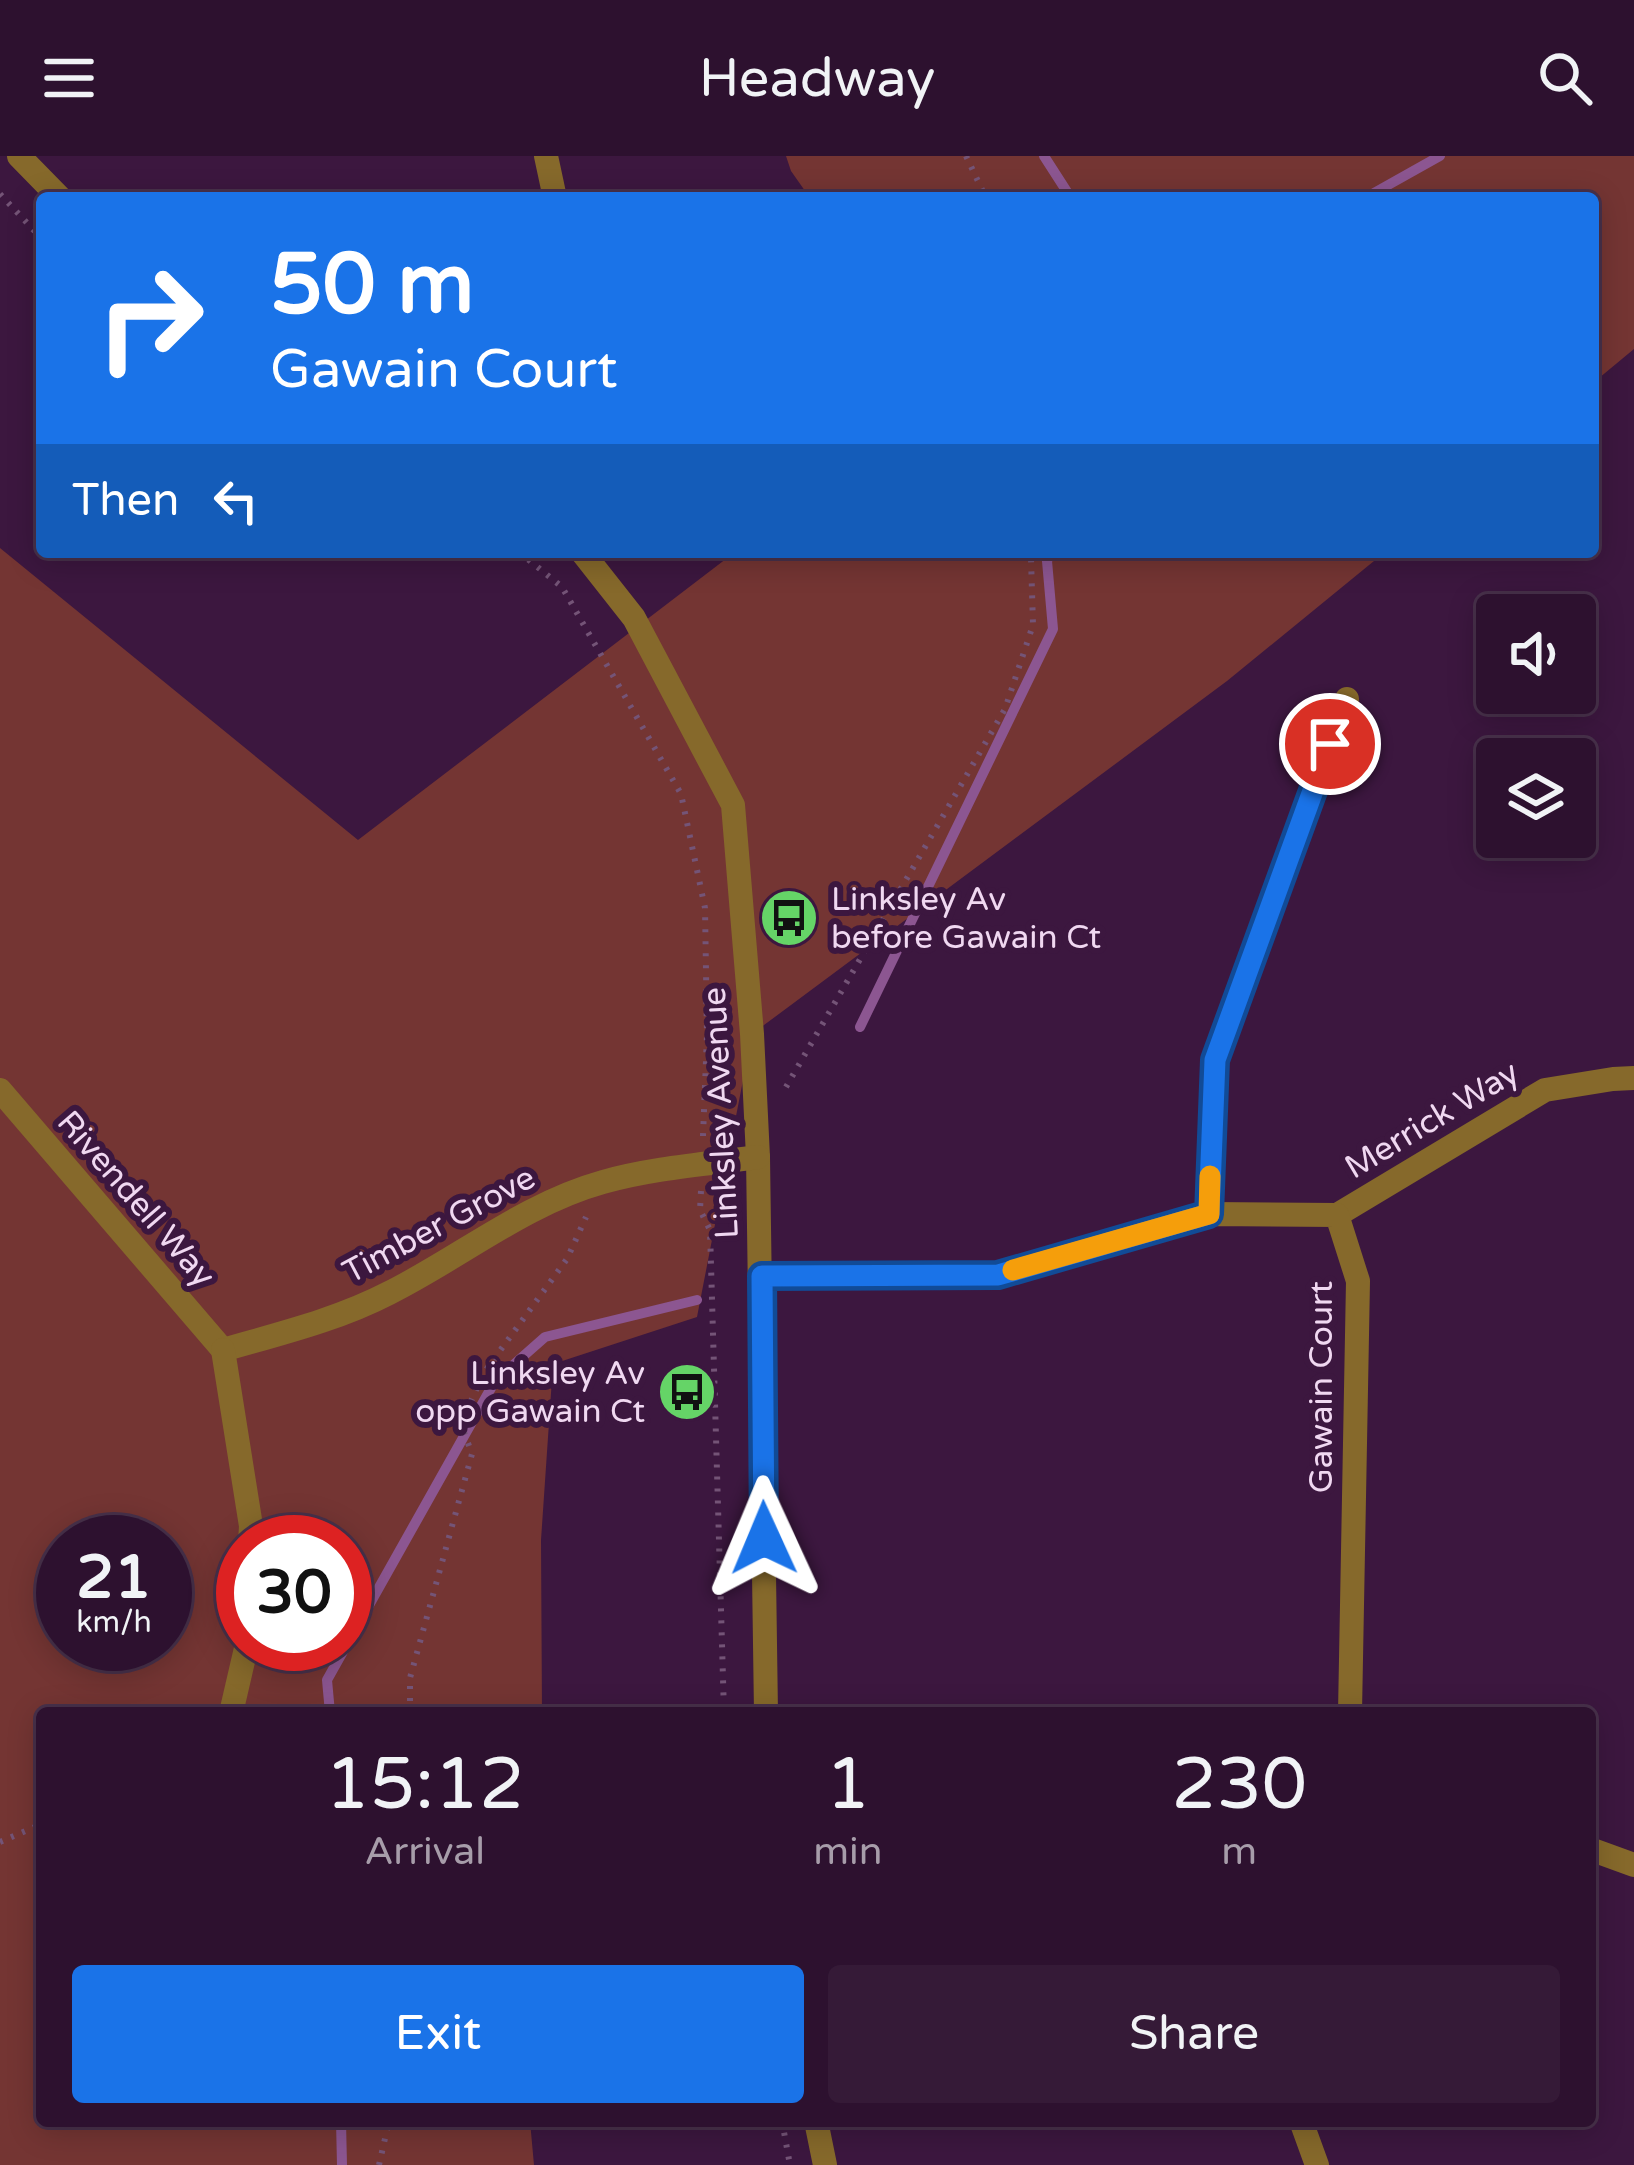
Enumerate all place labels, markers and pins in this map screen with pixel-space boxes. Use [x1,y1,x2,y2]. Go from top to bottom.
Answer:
pin [1279,693,1381,795]
place label: Linksley Av before Gawain Ct [831,880,1101,957]
bus stop icon: Linksley Av before Gawain Ct [758,887,820,949]
place label: Linksley Av opp Gawain Ct [415,1354,645,1431]
bus stop icon: Linksley Av opp Gawain Ct [656,1361,718,1423]

